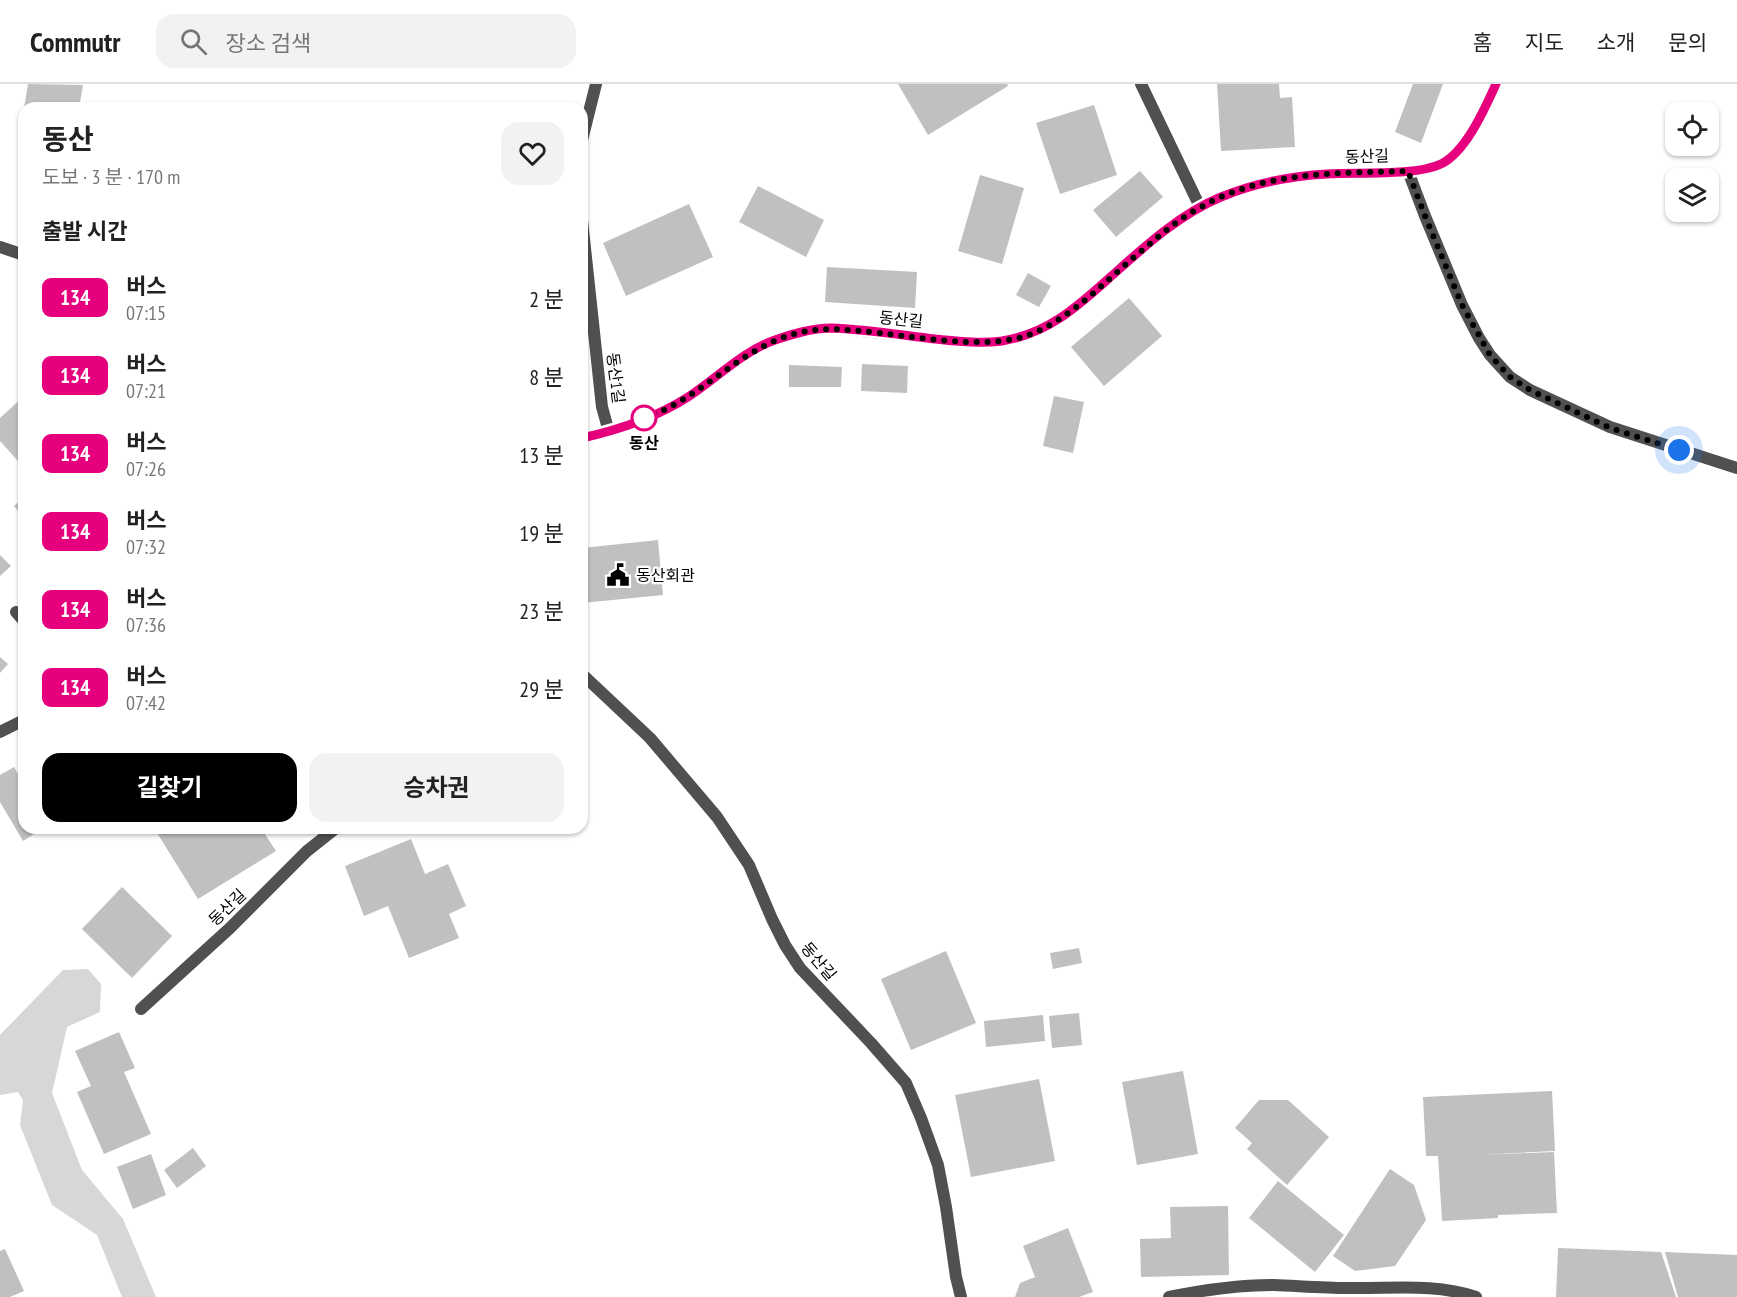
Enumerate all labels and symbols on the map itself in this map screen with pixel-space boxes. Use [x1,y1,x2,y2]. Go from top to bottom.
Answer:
street label: 동산길 [1345,145,1389,167]
street label: 동산길 [878,307,924,331]
street label: 동산1길 [603,351,629,405]
marker: 동산 [631,405,657,431]
place label: 동산 [629,433,659,453]
your location [1664,435,1694,465]
public building icon: 동산회관 [605,562,631,588]
place label: 동산회관 [636,565,695,585]
street label: 동산길 [204,884,250,930]
street label: 동산길 [797,938,841,984]

